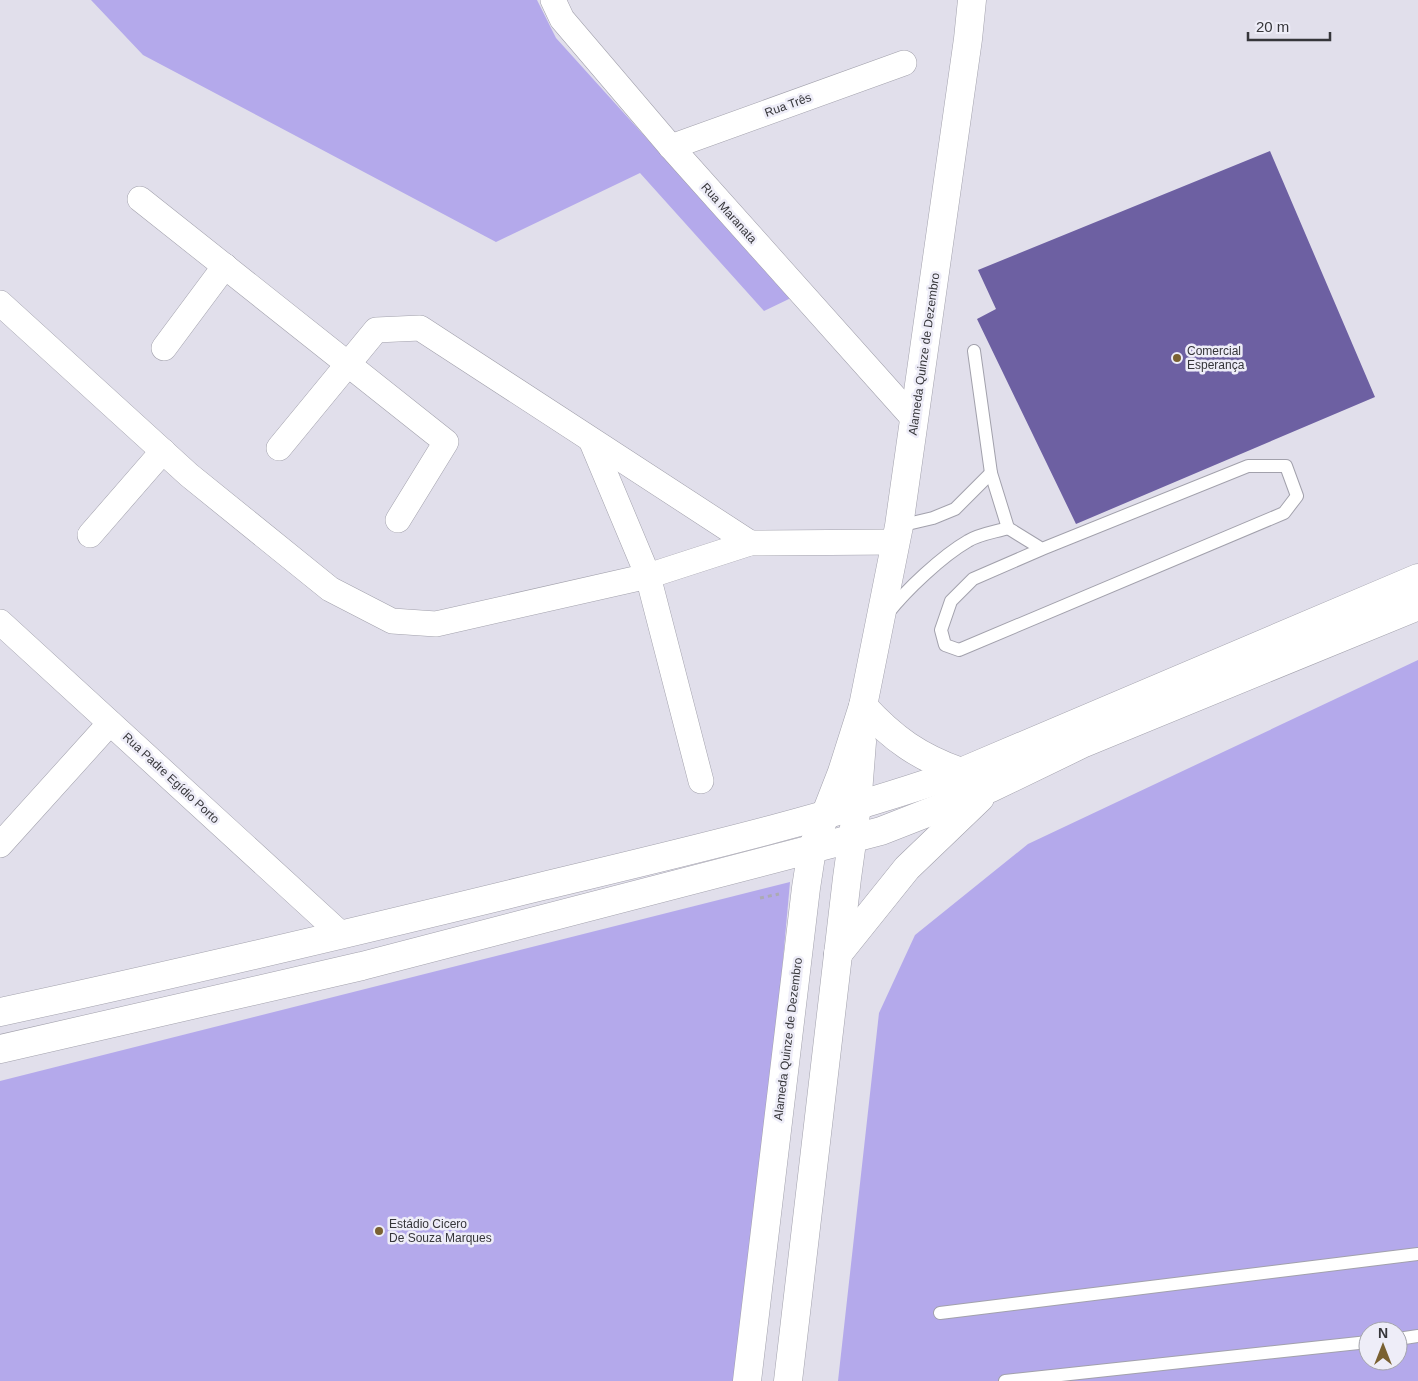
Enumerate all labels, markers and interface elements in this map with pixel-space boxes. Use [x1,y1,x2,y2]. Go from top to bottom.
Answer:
scale bar [1248,10,1330,42]
text: 20 m [1256,18,1289,35]
street label: Rua Três [763,90,813,120]
street label: Rua Maranata [698,180,760,246]
street label: Alameda Quinze de Dezembro [906,271,942,436]
place label: Comercial Esperança [1187,344,1245,372]
marker: Comercial Esperança [1171,352,1183,364]
street label: Rua Padre Egídio Porto [120,730,222,827]
street label: Alameda Quinze de Dezembro [771,956,805,1121]
place label: Estádio Cicero De Souza Marques [389,1217,492,1245]
marker: Estádio Cicero De Souza Marques [373,1225,385,1237]
north arrow [1358,1321,1408,1371]
text: N [1378,1325,1388,1341]

